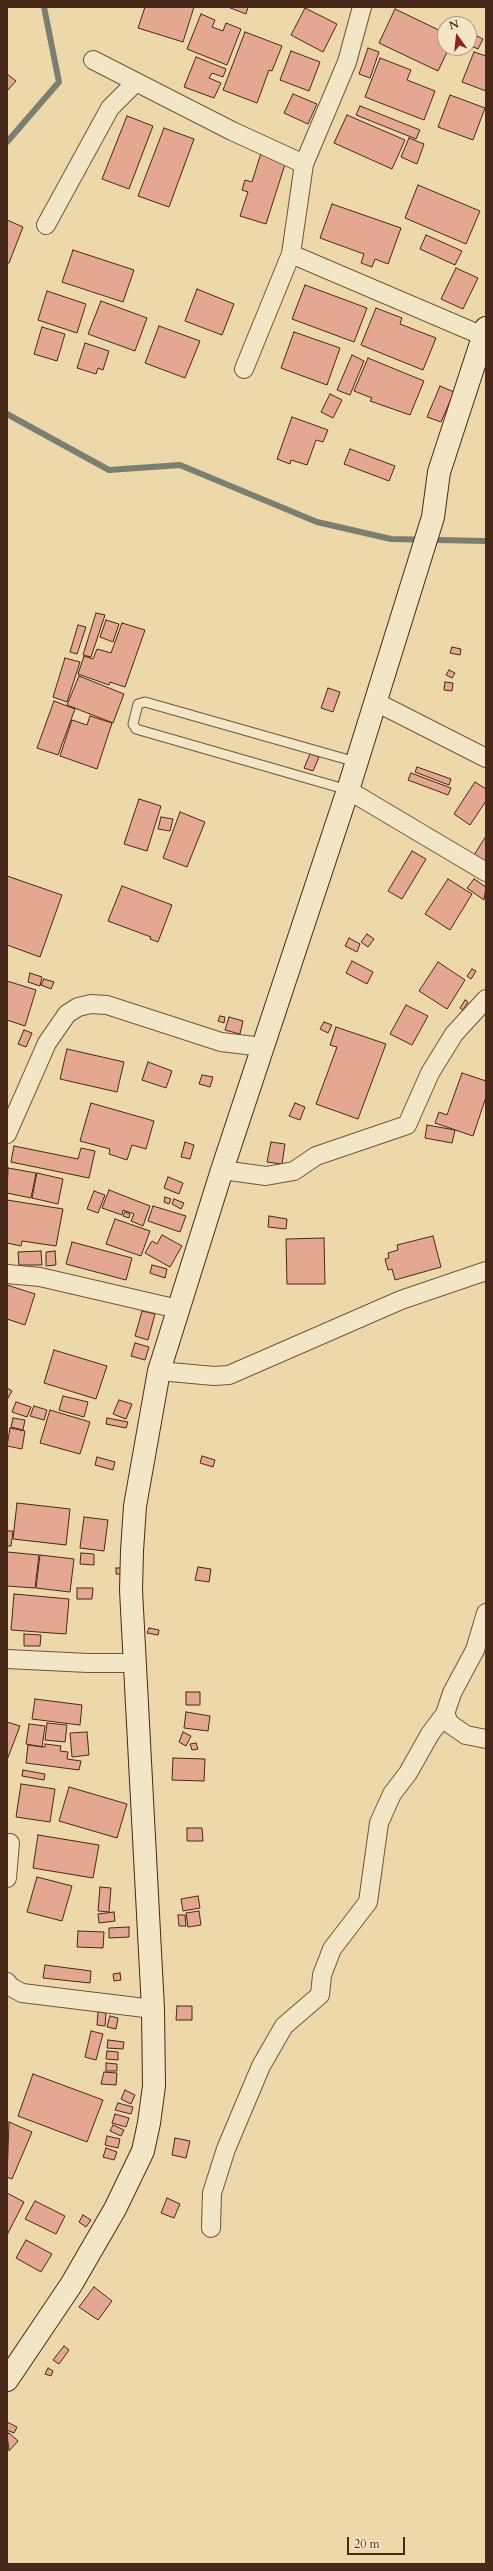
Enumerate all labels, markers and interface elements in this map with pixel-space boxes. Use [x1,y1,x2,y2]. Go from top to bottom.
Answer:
north arrow [437,16,477,56]
text: N [447,16,461,33]
scale bar [349,2529,407,2555]
text: 20 m [354,2536,380,2552]

